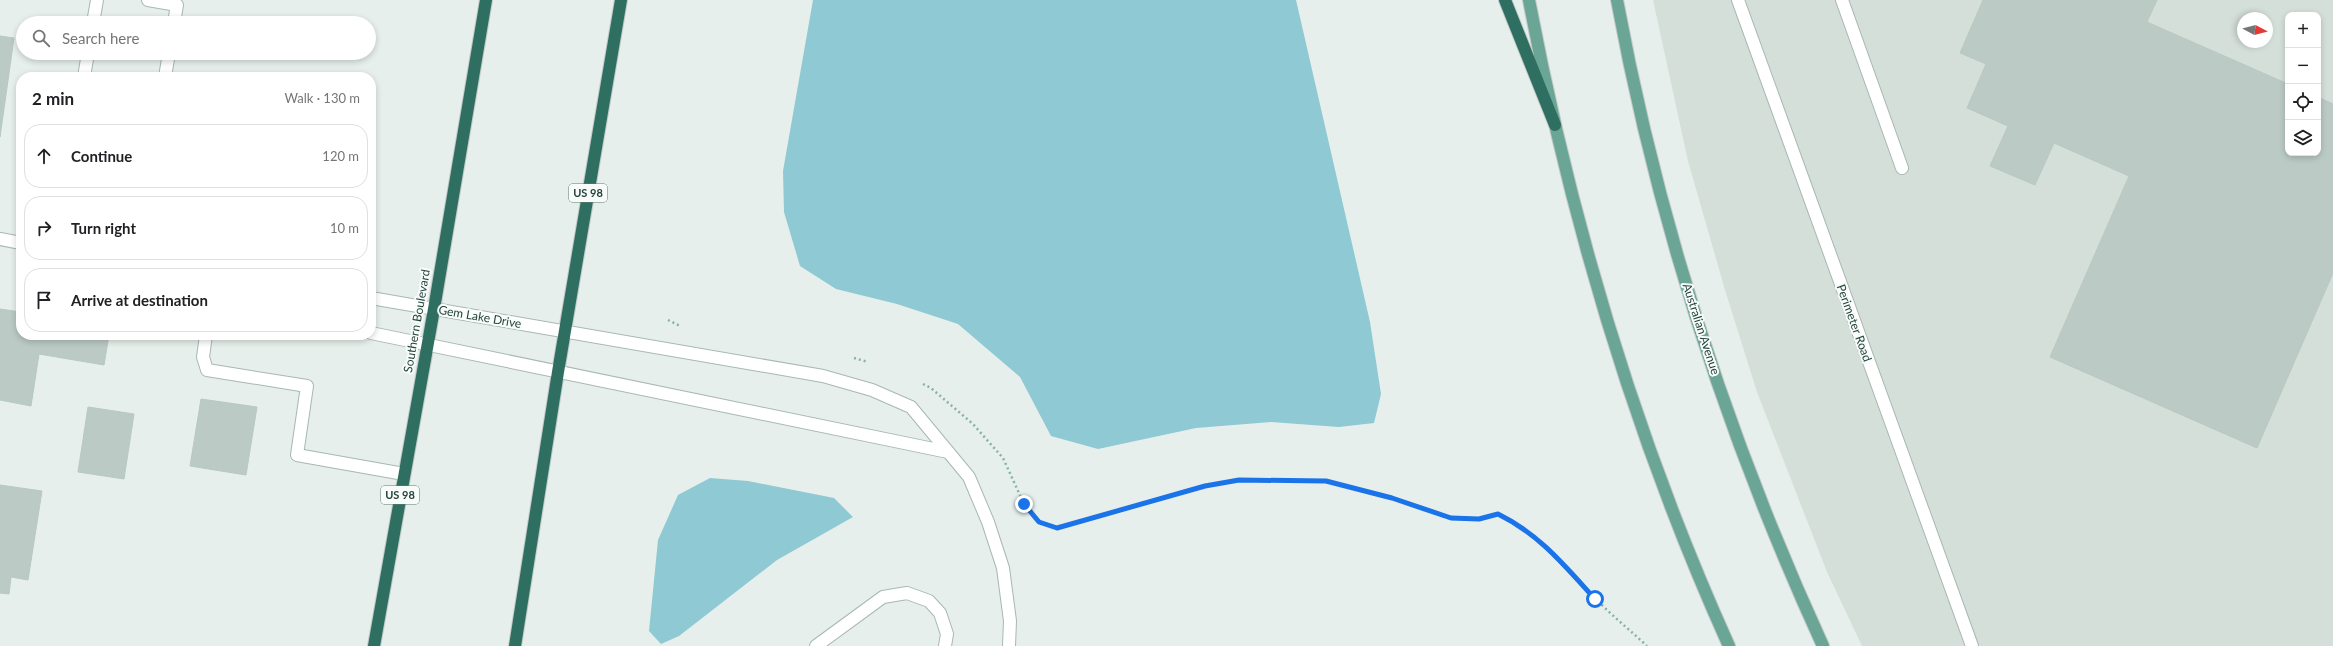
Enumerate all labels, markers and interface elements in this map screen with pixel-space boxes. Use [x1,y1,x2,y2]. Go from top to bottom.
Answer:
north arrow [2237,12,2273,48]
map controls [2285,12,2321,156]
button: + [2285,12,2321,48]
search box [16,16,376,60]
icon: search [30,27,52,49]
text: Search here [62,29,139,47]
button: − [2285,48,2321,84]
button: locate [2285,84,2321,120]
text: 2 min [32,88,74,109]
text: Walk · 130 m [284,90,360,106]
button: layers [2285,120,2321,156]
icon: ahead [33,145,55,167]
text: Continue [71,147,132,165]
text: 120 m [322,148,359,164]
road number: US 98 [569,184,607,202]
icon: right [33,217,55,239]
text: Turn right [71,219,136,237]
text: 10 m [330,220,359,236]
street label: Southern Boulevard [400,268,433,374]
street label: Australian Avenue [1680,281,1723,376]
street label: Perimeter Road [1834,282,1875,363]
icon: arrive [33,289,55,311]
text: Arrive at destination [71,291,208,309]
street label: Gem Lake Drive [437,302,523,331]
road number: US 98 [381,486,419,504]
route end [1015,495,1033,513]
route start [1586,590,1604,608]

